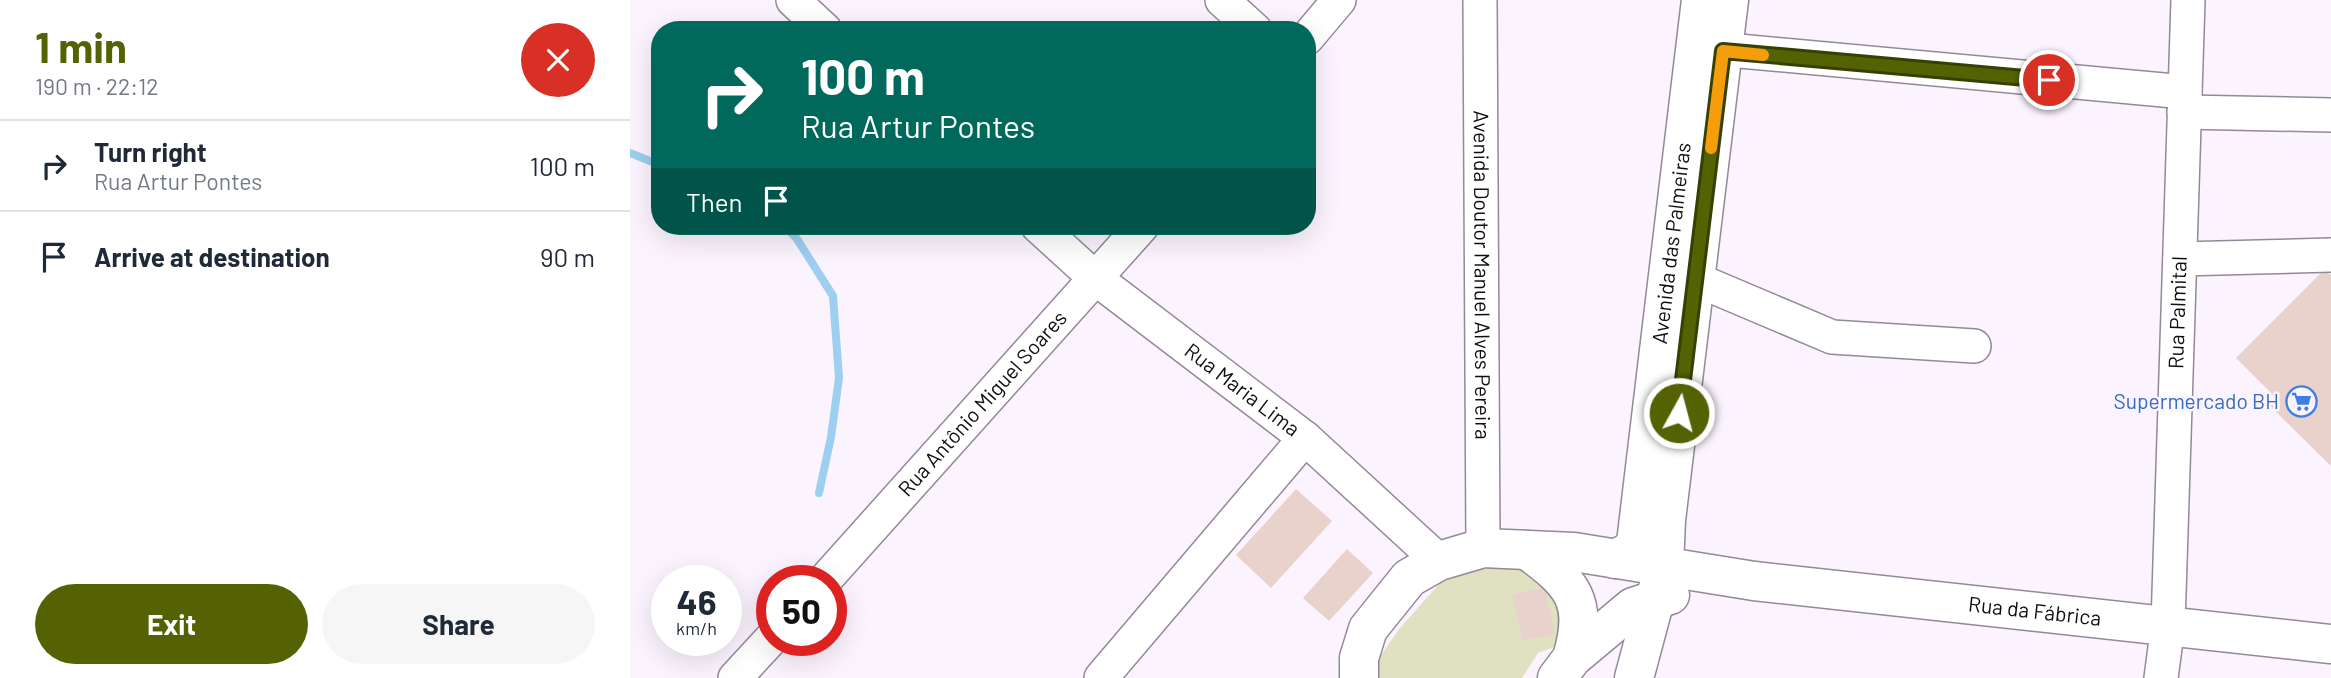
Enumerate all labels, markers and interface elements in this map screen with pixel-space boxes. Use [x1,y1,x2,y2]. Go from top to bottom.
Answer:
text: 1 min [35,21,127,71]
button: close [521,23,595,97]
text: 100 m [801,46,925,105]
icon: right [686,49,777,140]
pin [2019,50,2079,110]
icon: arrive [2030,61,2068,99]
text: 190 m · 22:12 [35,72,159,100]
text: Rua Artur Pontes [801,106,1035,144]
street label: Avenida Doutor Manuel Alves Pereira [1470,110,1496,440]
text: Turn right [94,136,207,167]
street label: Avenida das Palmeiras [1646,141,1695,345]
icon: right [35,147,73,185]
text: 100 m [530,150,595,181]
text: Rua Artur Pontes [94,167,262,195]
icon: arrive [757,182,795,220]
text: Then [686,186,743,217]
icon: arrive [35,238,73,276]
text: Arrive at destination [94,241,330,272]
text: 90 m [540,241,595,272]
street label: Rua Palmital [2162,256,2191,369]
street label: Rua Antônio Miguel Soares [892,305,1071,501]
street label: Rua Maria Lima [1180,337,1305,441]
position arrow [1642,376,1716,450]
supermarket icon: Supermercado BH [2285,385,2319,419]
place label: Supermercado BH [2114,388,2279,413]
speed limit sign: 50 [756,565,847,656]
text: 46 [677,580,716,622]
button: Exit [35,584,308,664]
button: Share [322,584,595,664]
street label: Rua da Fábrica [1967,590,2103,630]
text: km/h [676,617,717,639]

